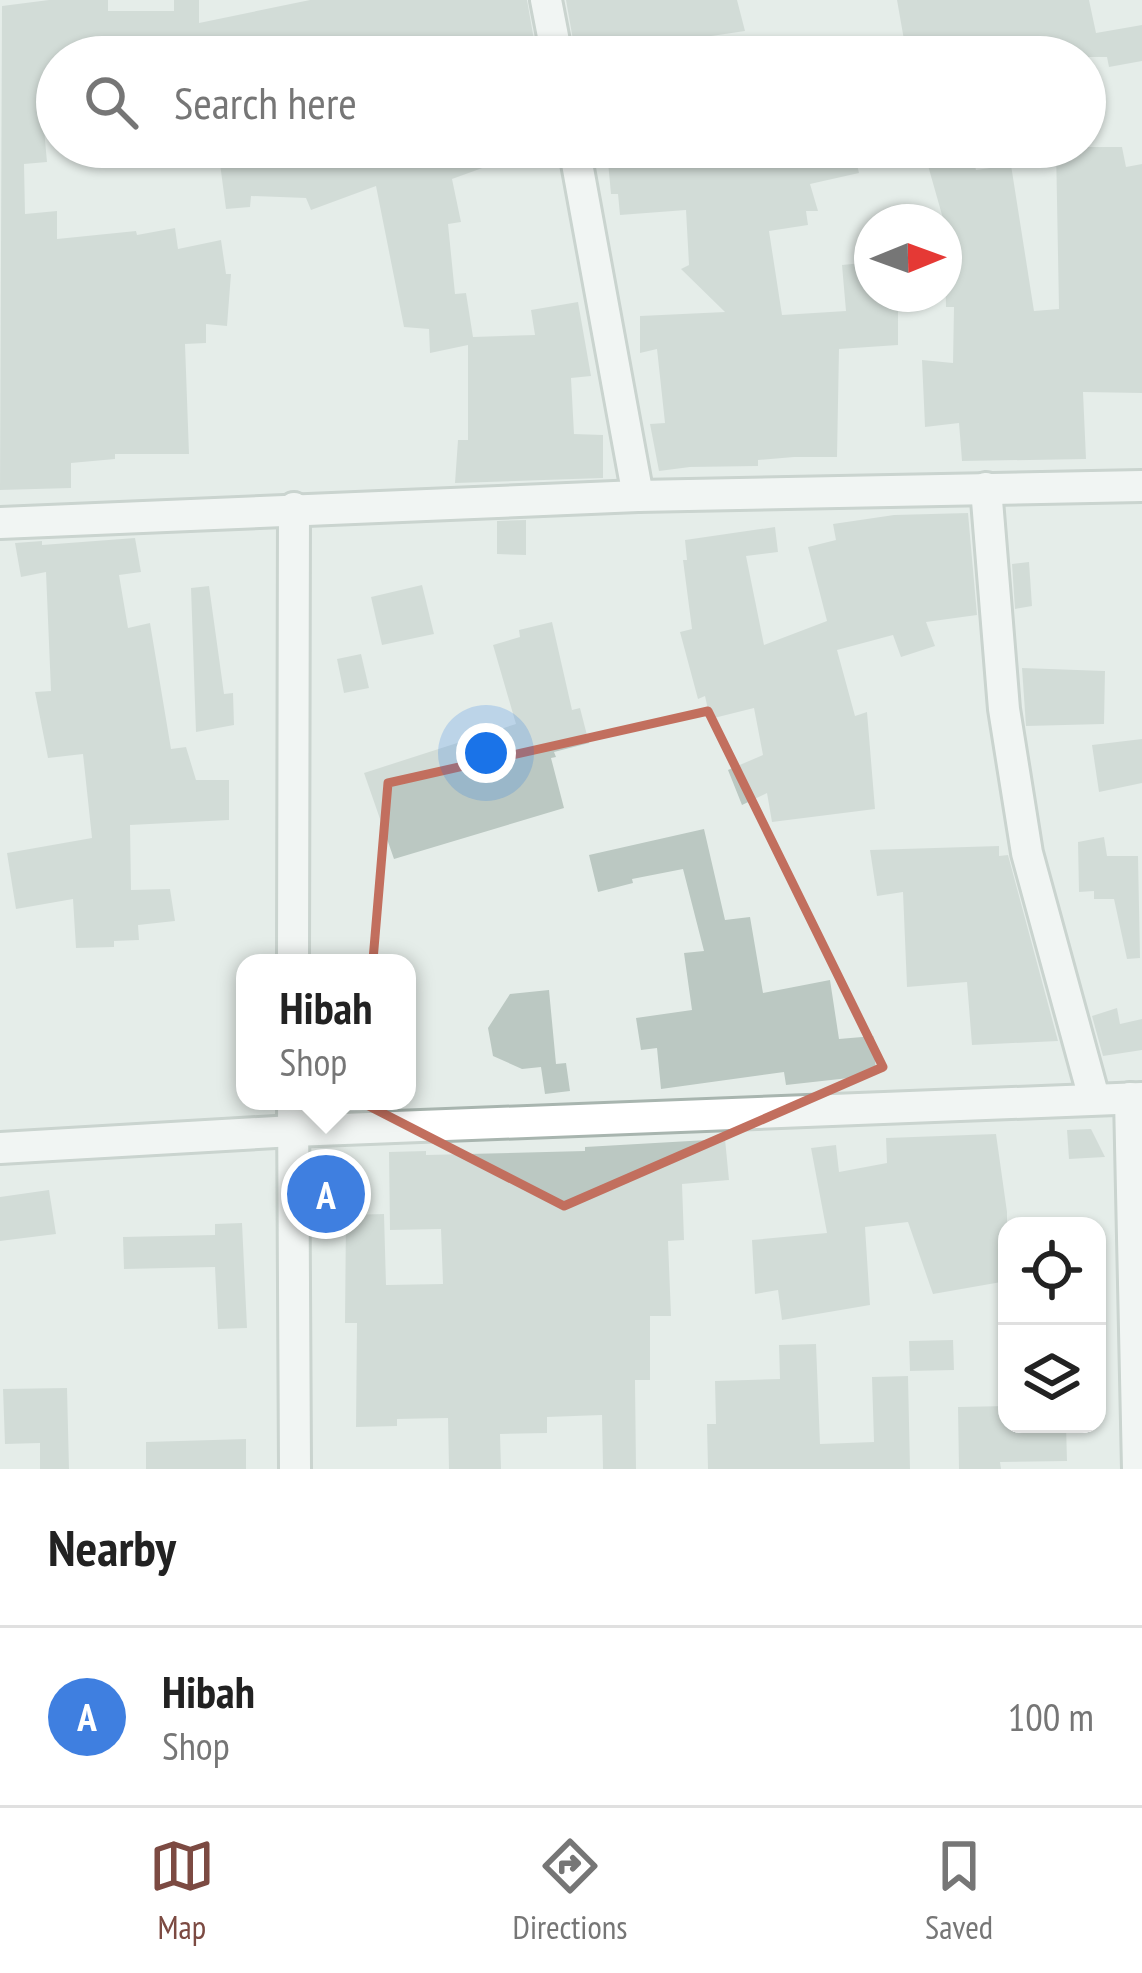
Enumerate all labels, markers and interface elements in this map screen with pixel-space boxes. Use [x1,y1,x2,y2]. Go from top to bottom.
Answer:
search box [36,36,1106,168]
icon: search [78,69,144,135]
text: Search here [174,73,357,131]
north arrow [854,204,962,312]
your location [456,723,516,783]
popup [236,954,416,1110]
text: Hibah [280,978,372,1036]
text: Shop [280,1036,347,1087]
pin: A [287,1149,365,1239]
map controls [998,1217,1106,1433]
button: locate [998,1217,1106,1325]
button: layers [998,1325,1106,1433]
text: Nearby [48,1514,176,1580]
text: Hibah [162,1662,255,1720]
text: A [77,1691,97,1742]
text: 100 m [1008,1691,1094,1742]
text: Shop [162,1720,230,1771]
tab: Map [149,1833,215,1948]
tab: Directions [513,1833,627,1948]
tab: Saved [925,1833,993,1948]

